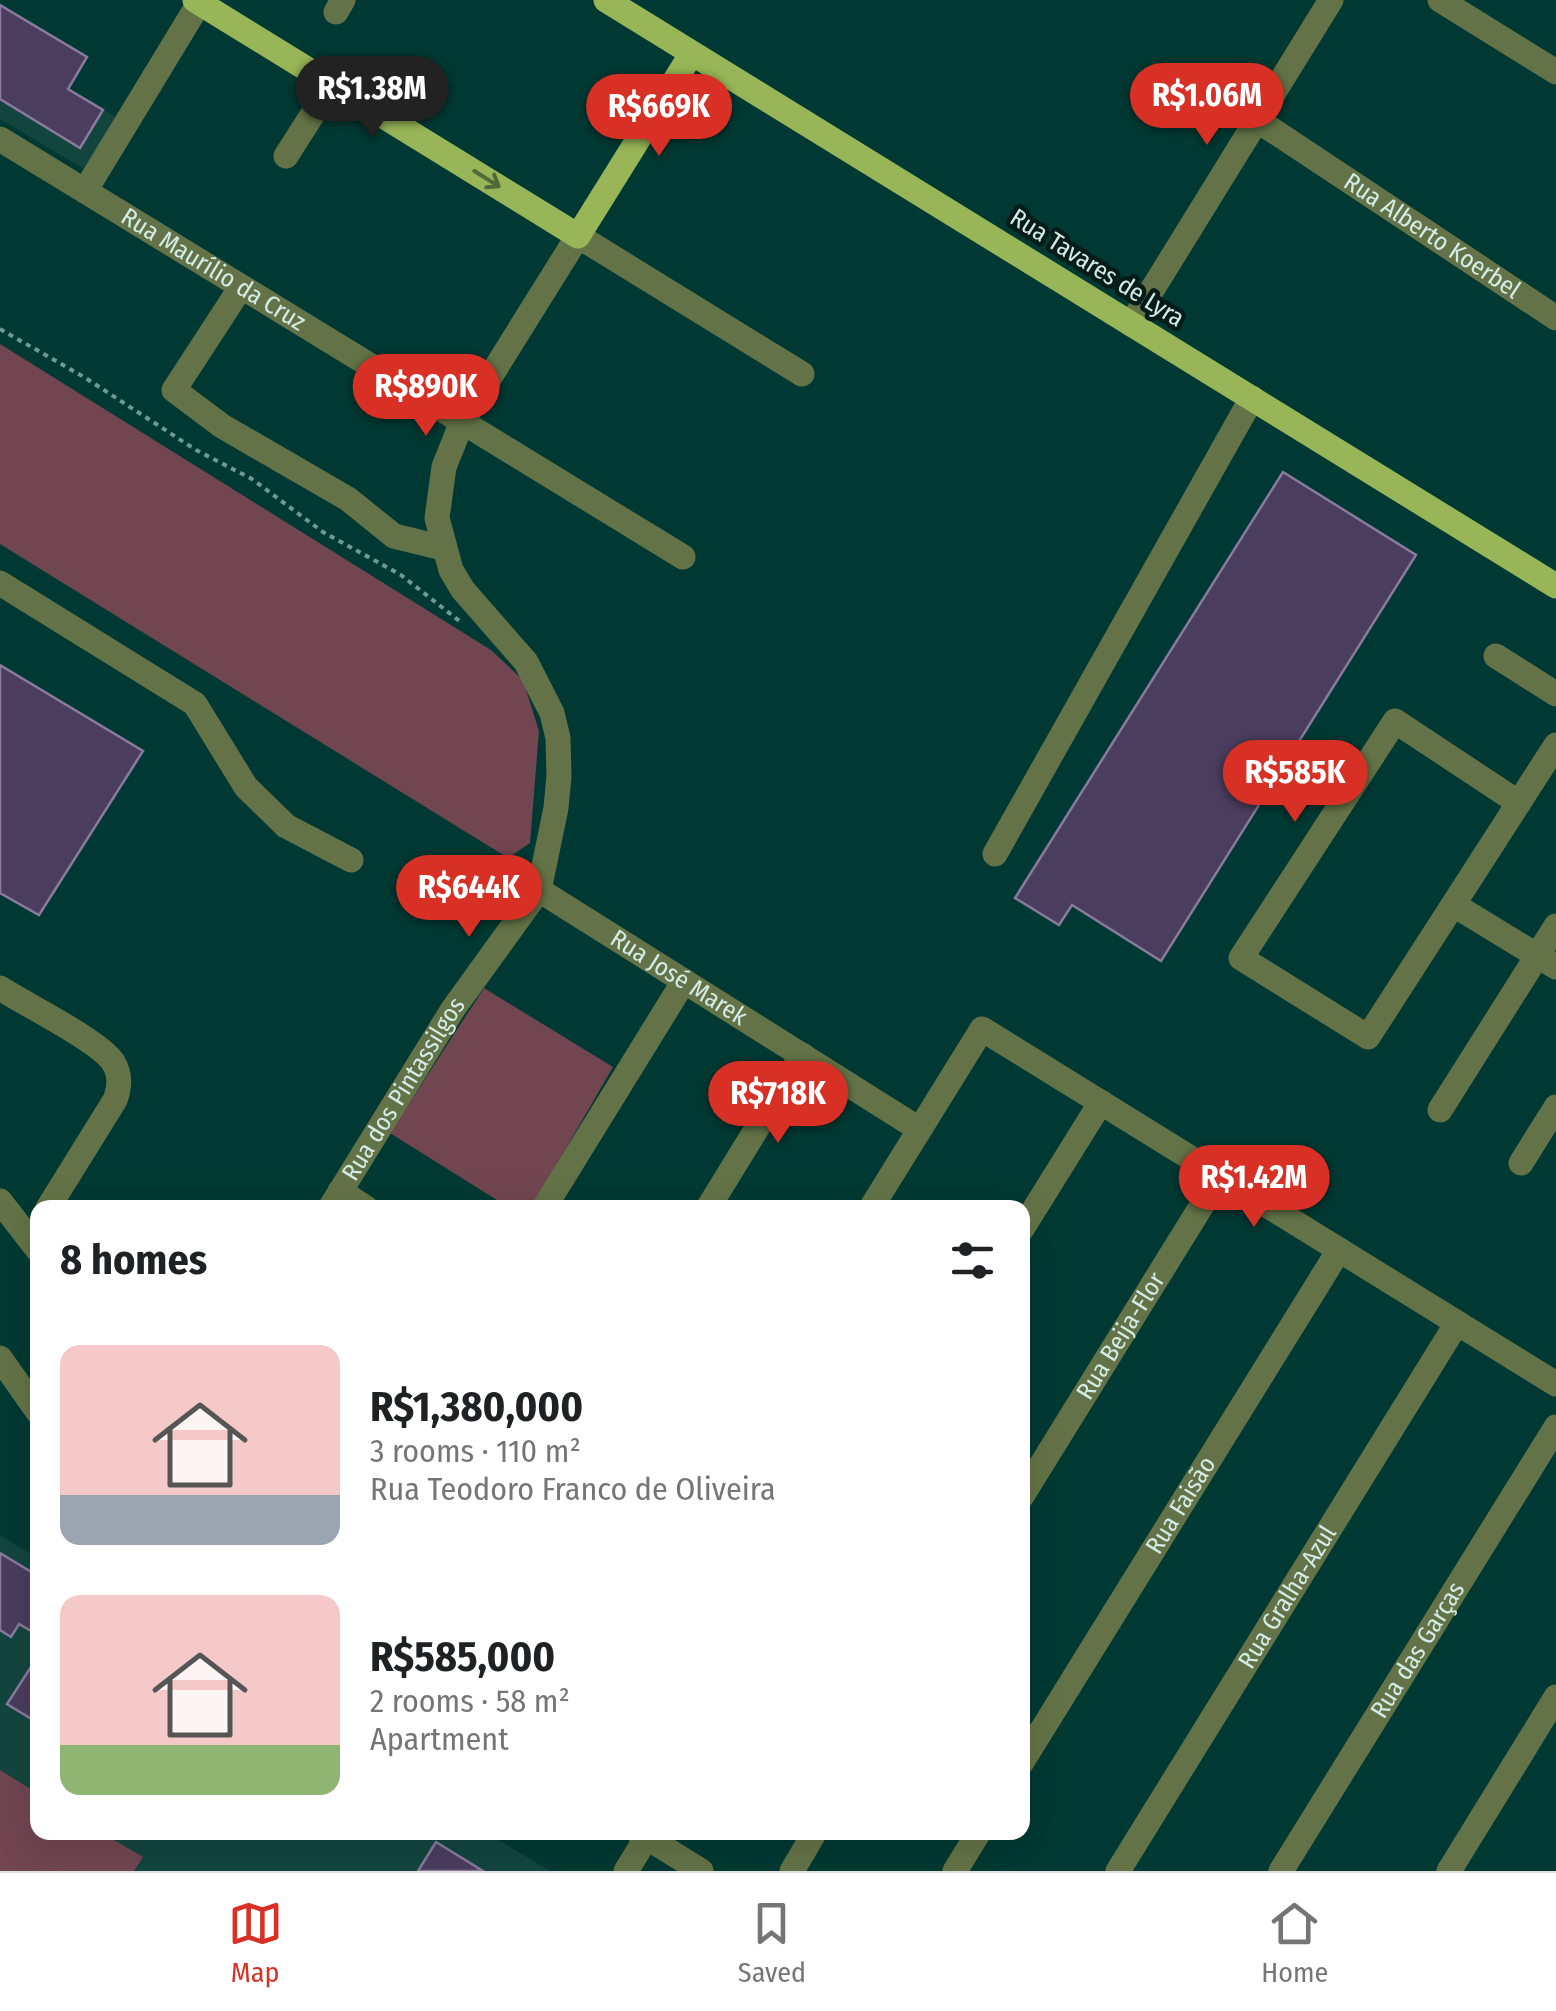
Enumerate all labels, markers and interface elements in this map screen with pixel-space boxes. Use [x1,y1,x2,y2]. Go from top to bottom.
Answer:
pin: R$1.38M [280,56,464,141]
pin: R$1.06M [1115,63,1299,148]
text: R$1.38M [318,69,426,107]
pin: R$669K [578,74,740,159]
text: R$1.06M [1152,76,1262,114]
text: R$669K [608,87,710,125]
street label: Rua Alberto Koerbel [1338,167,1526,305]
one-way arrow [472,169,501,190]
street label: Rua Maurílio da Cruz [115,202,311,337]
street label: Rua Tavares de Lyra [1004,202,1190,334]
pin: R$890K [345,354,507,439]
text: R$890K [375,367,477,405]
pin: R$585K [1214,740,1376,825]
text: R$585K [1245,753,1345,791]
pin: R$644K [388,855,550,940]
text: R$644K [418,868,520,906]
street label: Rua José Marek [605,924,753,1032]
street label: Rua dos Pintassilgos [336,991,472,1186]
pin: R$718K [697,1061,859,1146]
text: R$718K [730,1074,826,1112]
pin: R$1.42M [1162,1145,1346,1230]
text: R$1.42M [1201,1158,1307,1196]
icon: filters [945,1233,1000,1288]
text: 8 homes [60,1235,207,1285]
street label: Rua Beija-Flor [1070,1267,1172,1405]
text: R$1,380,000 [370,1382,583,1432]
icon: home [140,1385,260,1505]
text: 3 rooms · 110 m² [370,1432,581,1470]
street label: Rua Faisão [1140,1451,1222,1559]
text: Rua Teodoro Franco de Oliveira [370,1470,776,1508]
street label: Rua Gralha-Azul [1232,1520,1343,1674]
street label: Rua das Garças [1364,1576,1471,1724]
text: R$585,000 [370,1632,555,1682]
icon: home [140,1635,260,1755]
text: 2 rooms · 58 m² [370,1682,570,1720]
text: Apartment [370,1720,509,1758]
tab: Map [228,1896,283,1989]
tab: Saved [738,1896,806,1989]
tab: Home [1261,1896,1328,1989]

